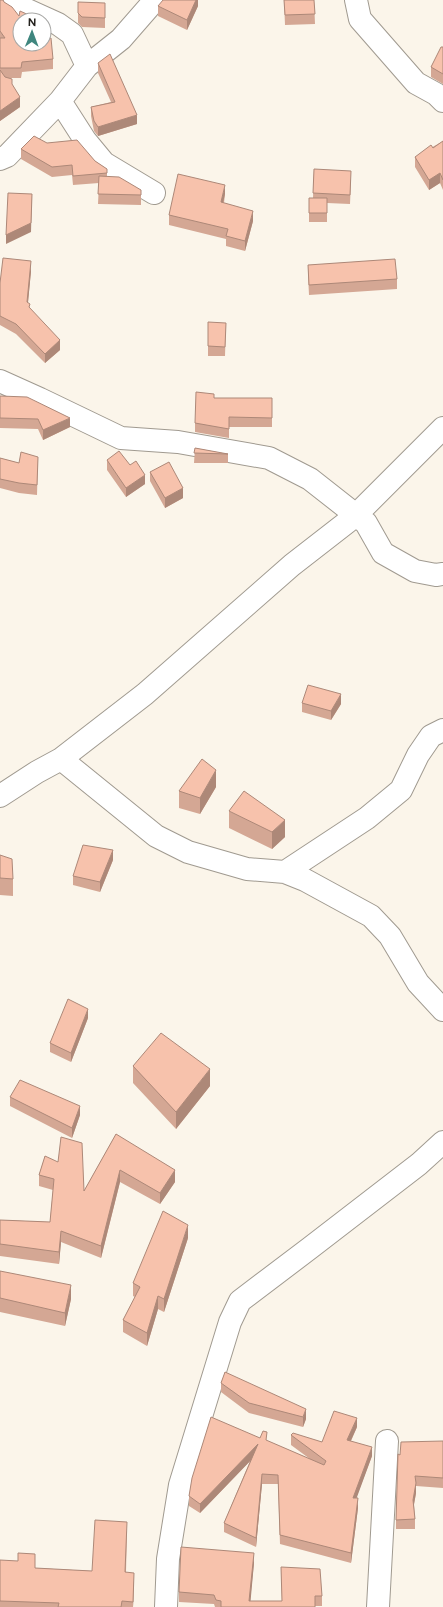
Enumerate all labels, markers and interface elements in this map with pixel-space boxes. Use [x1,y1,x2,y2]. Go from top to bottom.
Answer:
north arrow [12,12,52,52]
text: N [28,16,37,29]

